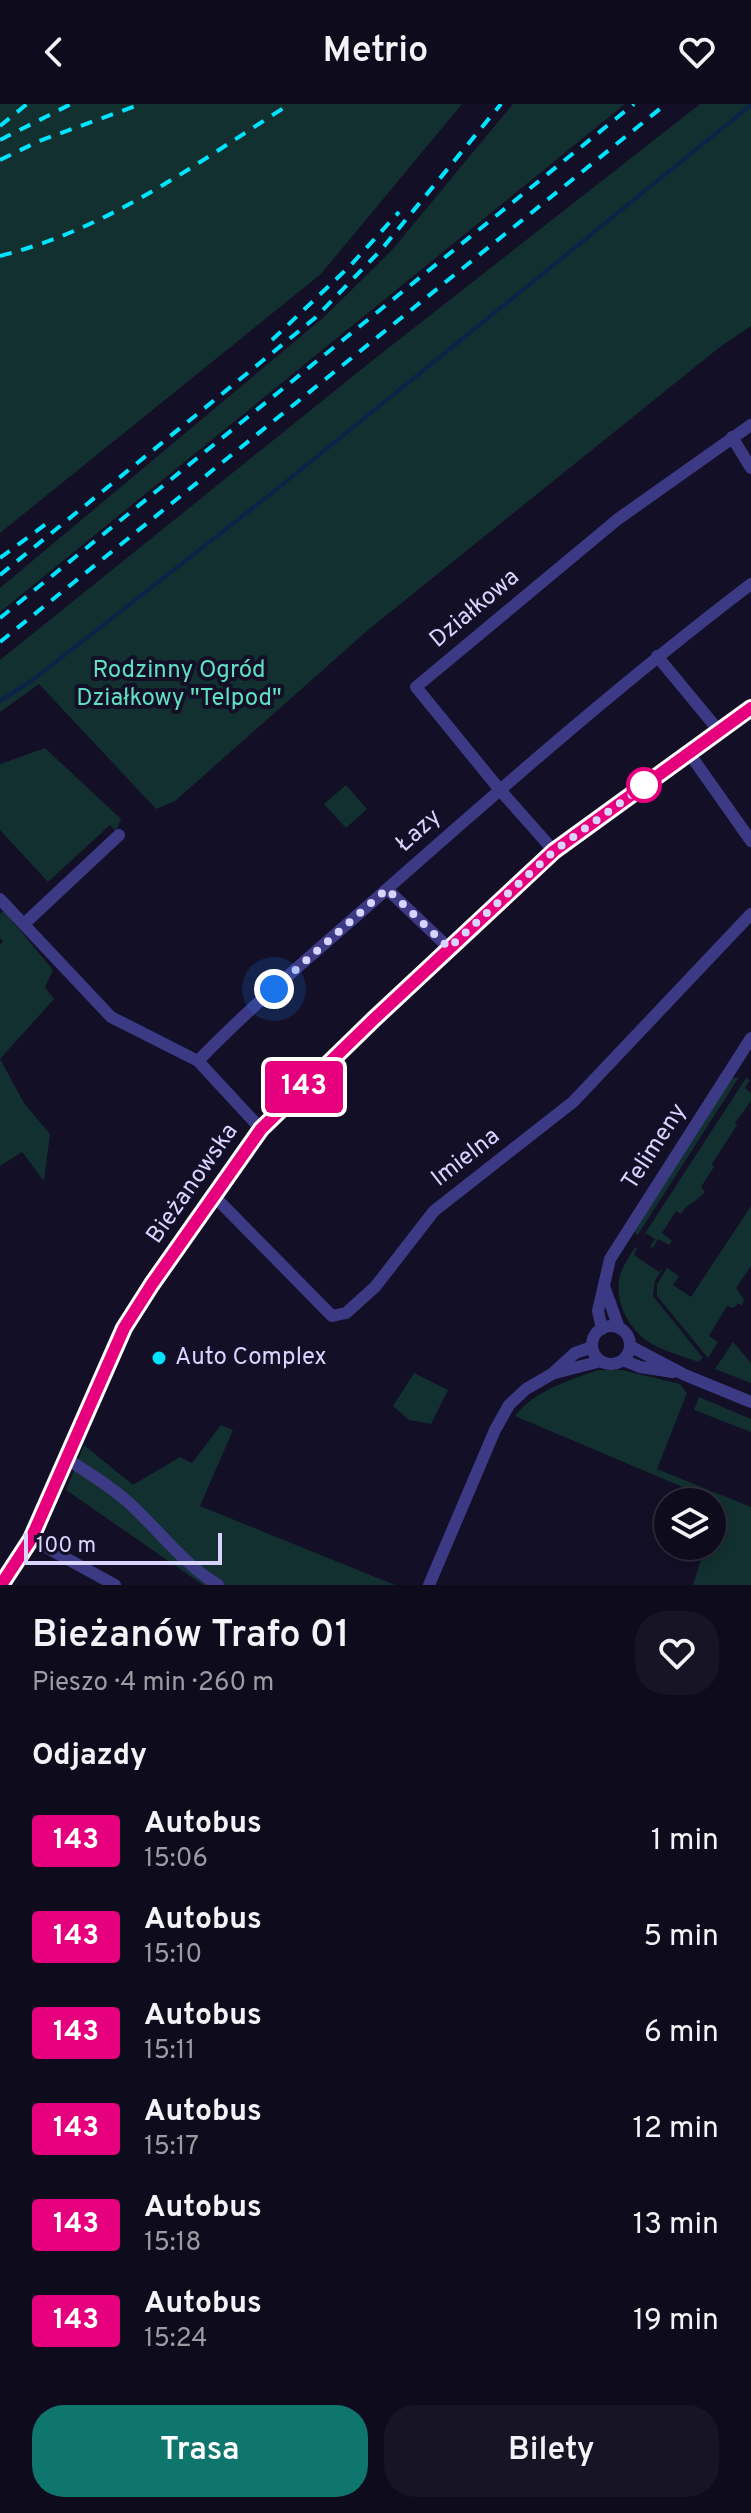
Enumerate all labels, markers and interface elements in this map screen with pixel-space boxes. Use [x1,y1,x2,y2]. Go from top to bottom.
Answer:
text: Metrio [323,29,428,75]
icon: back [32,30,76,74]
icon: heart [675,30,719,74]
street label: Działkowa [424,563,526,655]
park label: Rodzinny Ogród Działkowy "Telpod" [76,656,282,714]
unlabelled marker [627,768,661,802]
street label: Łazy [390,803,448,859]
your location [254,969,294,1009]
line badge: 143 [258,1061,350,1113]
text: 143 [281,1069,327,1105]
street label: Telimeny [616,1098,694,1196]
street label: Bieżanowska [141,1118,245,1250]
street label: Imielna [426,1122,506,1194]
place label: Auto Complex [175,1343,327,1373]
marker: Auto Complex [150,1349,168,1367]
map controls [654,1488,726,1560]
button: layers [654,1488,726,1560]
scale bar [24,1529,222,1565]
text: 100 m [36,1533,96,1560]
button: heart [635,1611,719,1695]
text: Bieżanów Trafo 01 [32,1612,350,1661]
text: Pieszo · 4 min · 260 m [32,1667,274,1700]
text: Odjazdy [32,1738,147,1775]
text: Autobus [144,1806,262,1843]
text: 143 [53,1823,99,1859]
text: 1 min [651,1823,719,1860]
text: 15:06 [144,1843,208,1876]
text: Autobus [144,1902,262,1939]
text: 143 [53,1919,99,1955]
text: 5 min [643,1919,719,1956]
text: 15:10 [144,1939,202,1972]
text: Autobus [144,1998,262,2035]
text: 143 [53,2015,99,2051]
text: 6 min [644,2015,719,2052]
text: 15:11 [144,2035,195,2068]
text: Autobus [144,2094,262,2131]
text: 143 [53,2111,99,2147]
text: 12 min [632,2111,719,2148]
text: 15:17 [144,2131,199,2164]
text: Autobus [144,2190,262,2227]
text: 143 [53,2207,99,2243]
text: 13 min [633,2207,719,2244]
text: 15:18 [144,2227,201,2260]
text: Autobus [144,2286,262,2323]
text: 143 [53,2303,99,2339]
text: 19 min [633,2303,719,2340]
text: 15:24 [144,2323,208,2356]
button: Trasa [32,2405,368,2497]
button: Bilety [384,2405,719,2497]

